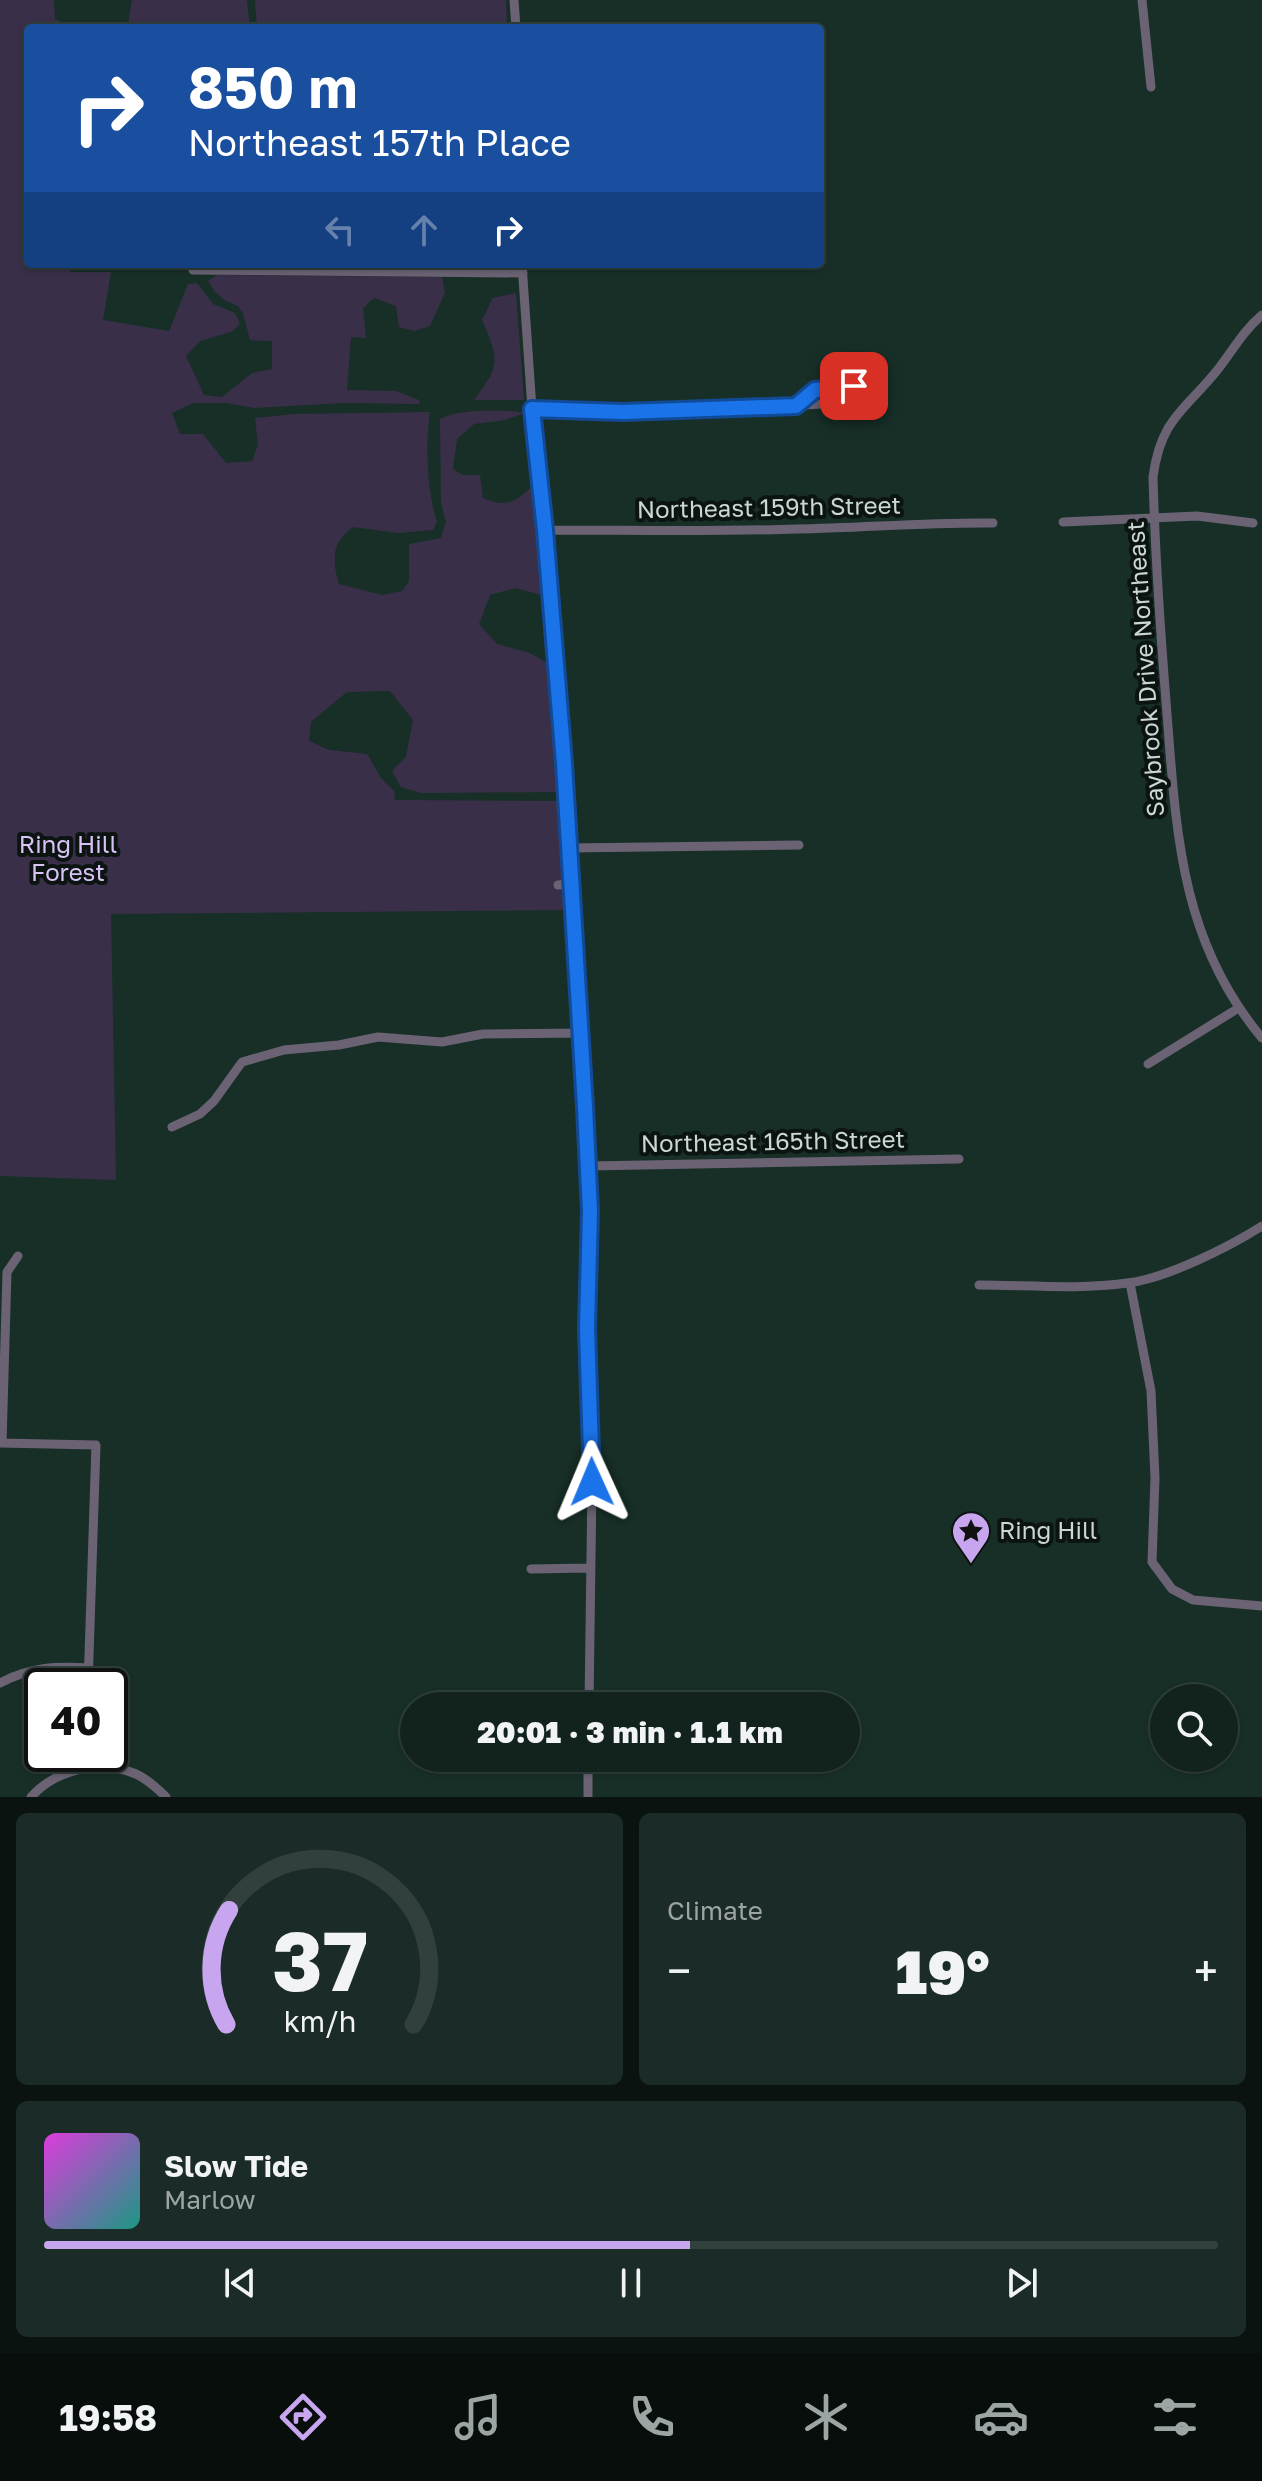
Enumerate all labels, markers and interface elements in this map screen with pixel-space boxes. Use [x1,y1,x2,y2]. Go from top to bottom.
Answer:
text: 850 m [188,53,357,120]
icon: right [56,56,160,160]
text: Northeast 157th Place [188,121,571,164]
icon: left [318,208,362,252]
icon: ahead [402,208,446,252]
icon: right [486,208,530,252]
pin [820,352,888,420]
icon: arrive [832,364,876,408]
street label: Northeast 159th Street [637,490,901,523]
street label: Saybrook Drive Northeast [1120,520,1169,818]
park label: Ring Hill Forest [19,829,117,886]
street label: Northeast 165th Street [641,1124,905,1157]
position arrow [550,1440,634,1524]
place icon: Ring Hill [950,1510,992,1565]
place label: Ring Hill [999,1515,1097,1544]
speed limit sign: 40 [24,1668,128,1772]
map controls [1150,1684,1238,1772]
button: search [1150,1684,1238,1772]
text: 20:01 · 3 min · 1.1 km [477,1714,783,1750]
text: Climate [667,1895,763,1926]
text: 37 [271,1909,368,2009]
text: 19° [895,1935,990,2007]
text: − [667,1944,691,1997]
text: + [1194,1944,1218,1997]
text: km/h [283,2004,356,2038]
text: Slow Tide [164,2148,308,2184]
text: Marlow [164,2184,256,2215]
icon: previous [218,2261,262,2305]
icon: pause [609,2261,653,2305]
icon: next [1000,2261,1044,2305]
icon: directions [275,2389,331,2445]
icon: music [450,2389,506,2445]
icon: phone [624,2389,680,2445]
icon: climate [798,2389,854,2445]
icon: car [973,2389,1029,2445]
icon: filters [1147,2389,1203,2445]
text: 19:58 [59,2396,157,2439]

